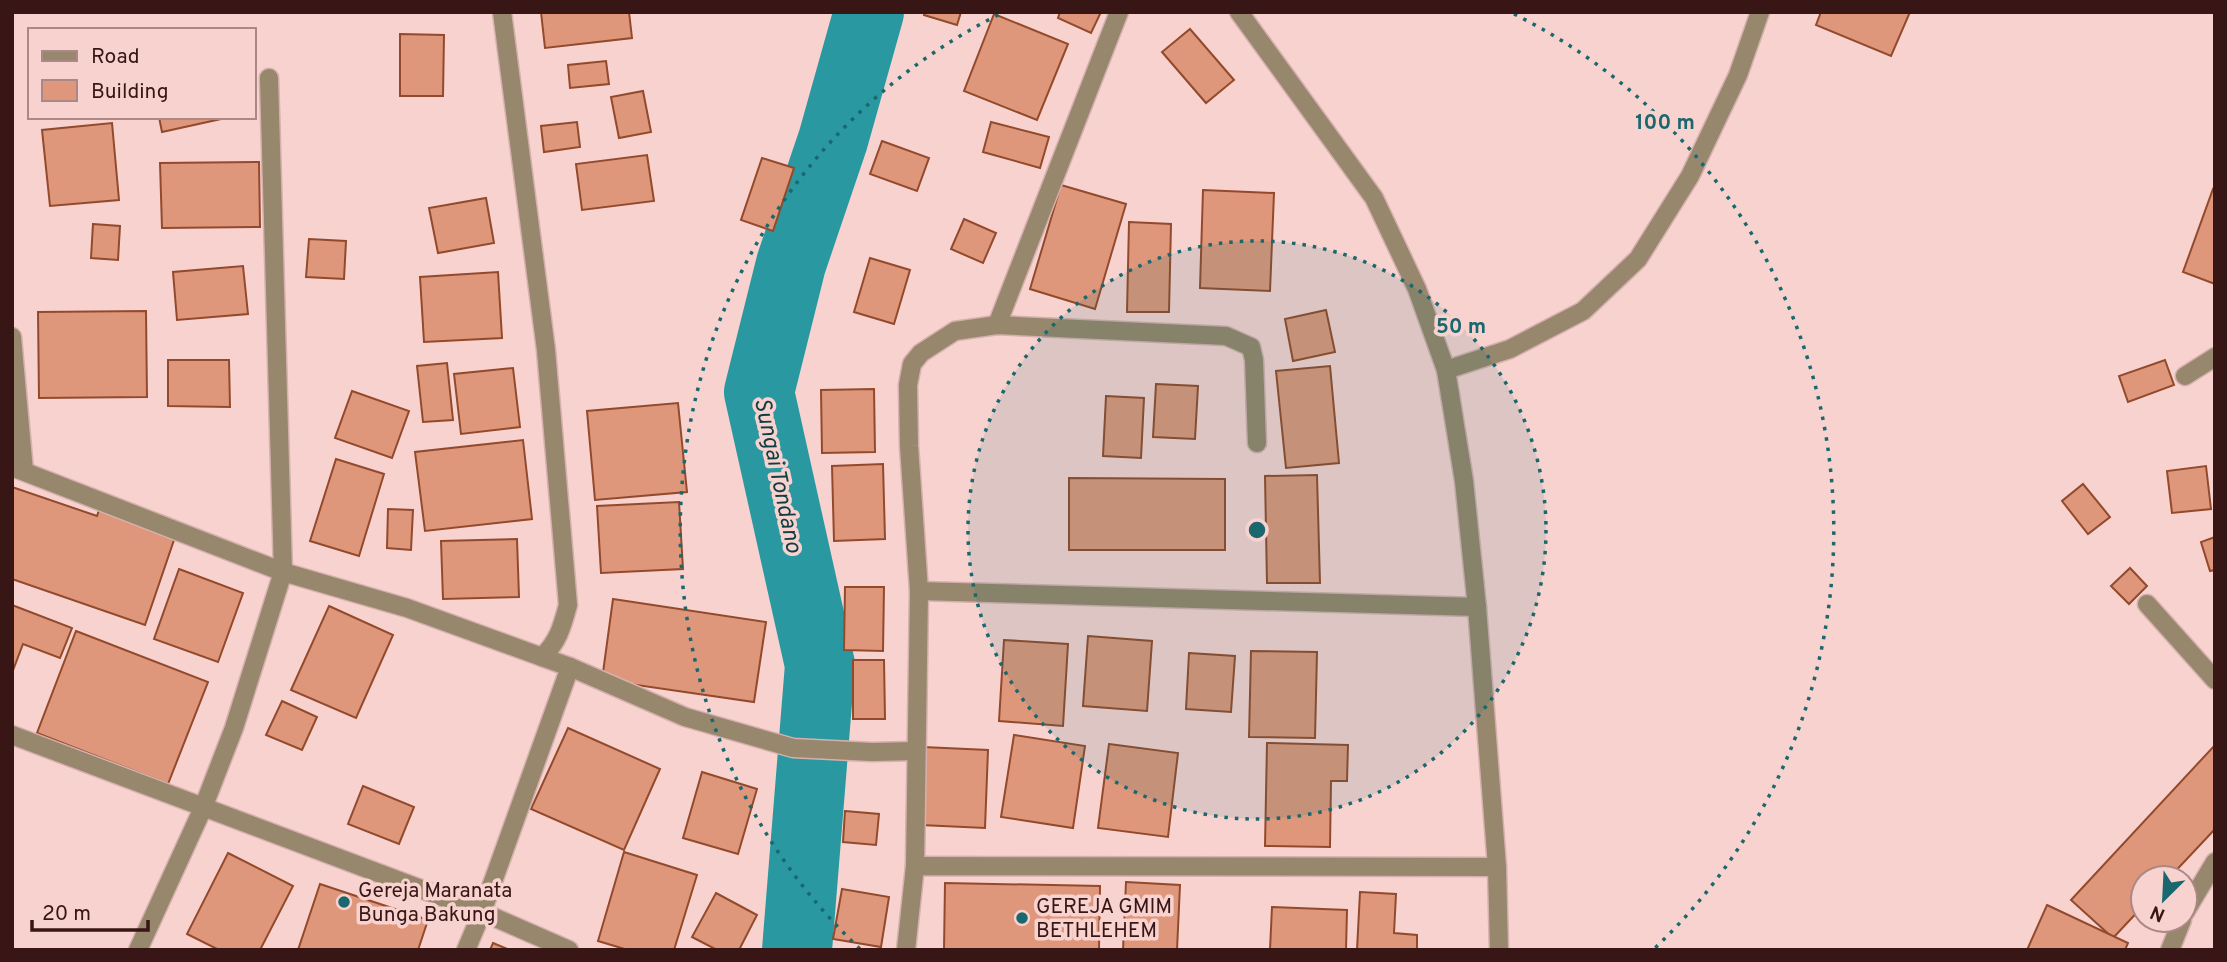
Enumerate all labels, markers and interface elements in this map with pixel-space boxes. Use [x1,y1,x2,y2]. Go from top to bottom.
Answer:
legend [28,28,256,119]
text: Road [91,44,140,71]
text: Building [91,79,169,106]
text: 100 m [1635,110,1695,137]
text: 50 m [1436,314,1486,341]
water label: Sungai Tondano [746,395,807,556]
centre of rings [1245,518,1269,542]
north arrow [2129,864,2199,934]
place label: Gereja Maranata Bunga Bakung [358,878,512,929]
scale bar [32,888,147,932]
marker: Gereja Maranata Bunga Bakung [336,894,352,910]
place label: GEREJA GMIM BETHLEHEM [1036,894,1172,945]
text: N [2147,899,2169,926]
text: 20 m [42,901,91,928]
marker: GEREJA GMIM BETHLEHEM [1014,910,1030,926]

